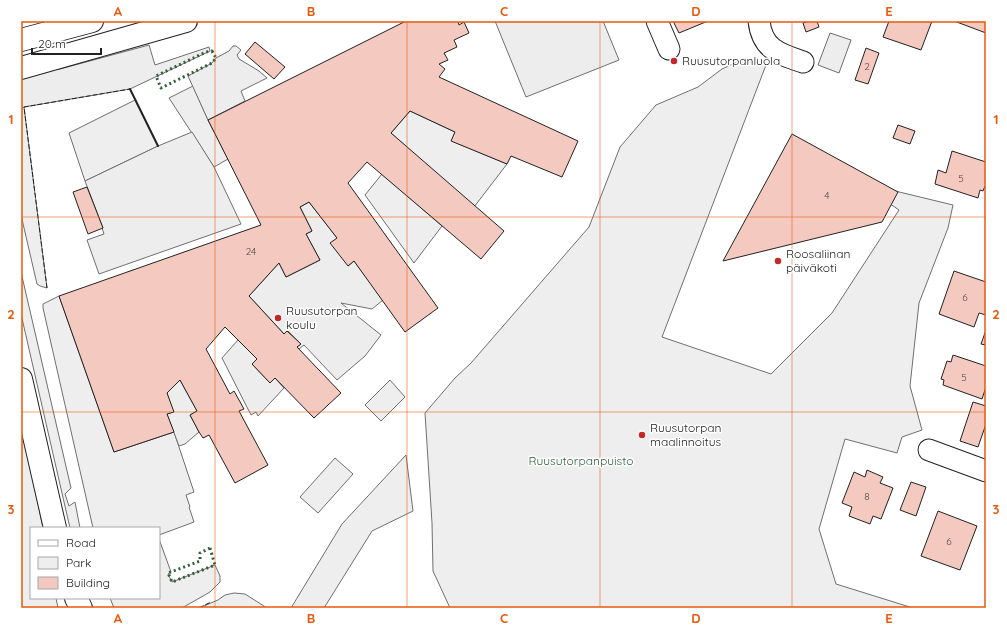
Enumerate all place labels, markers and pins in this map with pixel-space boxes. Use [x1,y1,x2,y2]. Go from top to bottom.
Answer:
place label: Ruusutorpanluola [682,53,780,68]
marker: Ruusutorpanluola [669,56,679,66]
place label: Roosaliinan päiväkoti [786,246,851,275]
marker: Roosaliinan päiväkoti [773,256,783,266]
place label: Ruusutorpan koulu [286,303,357,332]
marker: Ruusutorpan koulu [273,313,283,323]
place label: Ruusutorpan maalinnoitus [650,420,722,449]
marker: Ruusutorpan maalinnoitus [637,430,647,440]

